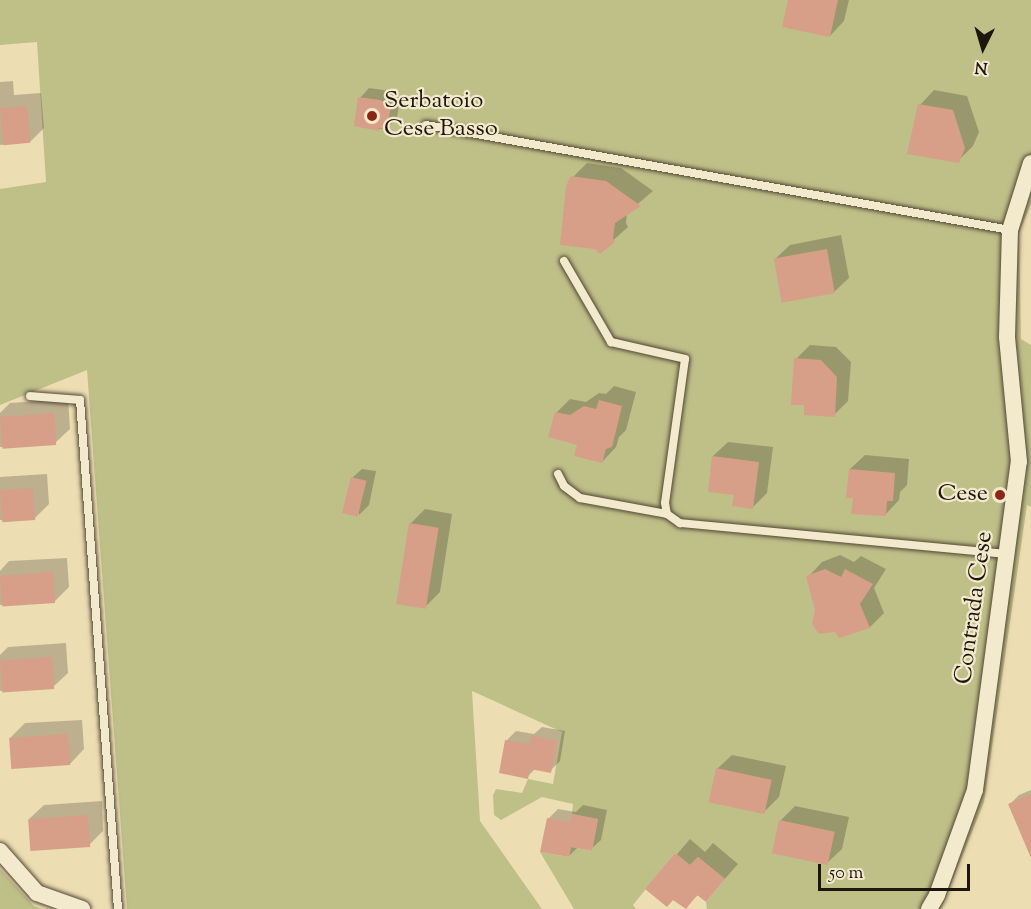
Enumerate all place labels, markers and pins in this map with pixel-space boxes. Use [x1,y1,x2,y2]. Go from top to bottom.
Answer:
place label: Serbatoio Cese Basso [384,88,498,144]
marker: Serbatoio Cese Basso [365,109,379,123]
place label: Cese [938,481,988,509]
marker: Cese [993,488,1007,502]

